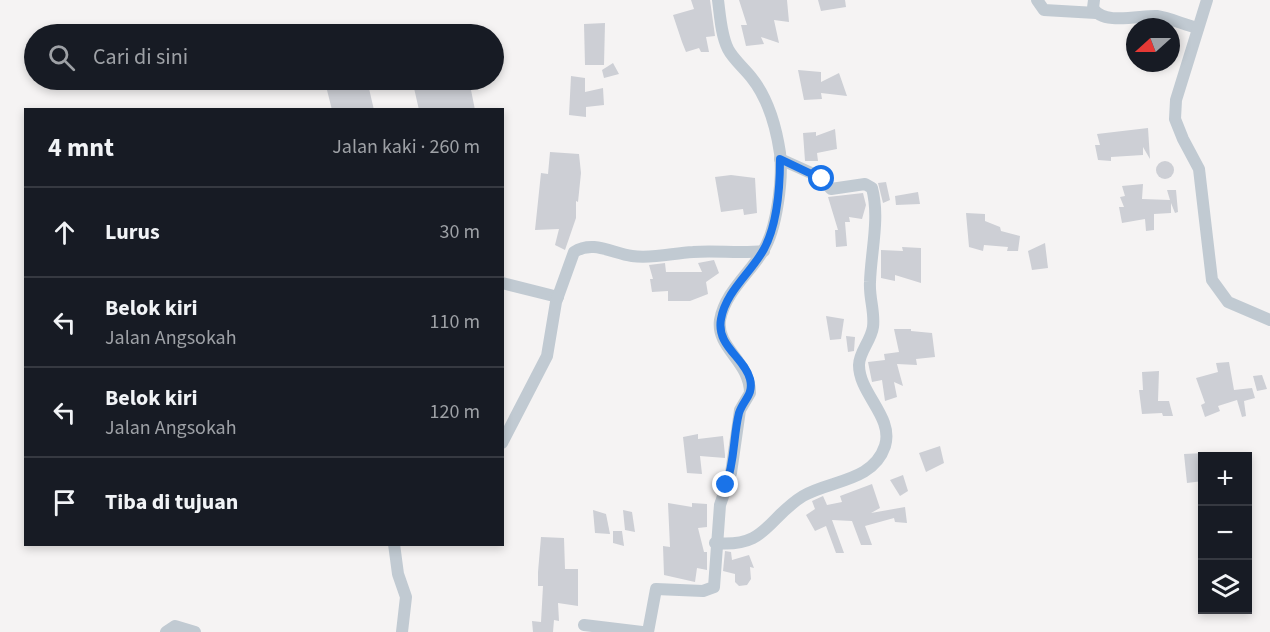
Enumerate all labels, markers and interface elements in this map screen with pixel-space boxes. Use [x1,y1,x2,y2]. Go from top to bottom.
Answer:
north arrow [1126,18,1180,72]
search box [24,24,504,90]
icon: search [45,41,78,74]
text: Cari di sini [93,41,188,73]
text: 4 mnt [48,129,114,166]
text: Jalan kaki · 260 m [332,133,480,161]
route start [808,165,834,191]
icon: ahead [48,216,81,249]
text: Lurus [105,216,160,248]
text: 30 m [440,218,480,246]
text: Belok kiri [105,292,198,324]
icon: left [48,306,81,339]
text: 110 m [430,308,480,336]
text: Jalan Angsokah [105,324,237,352]
text: Belok kiri [105,382,198,414]
icon: left [48,396,81,429]
text: 120 m [430,398,480,426]
text: Jalan Angsokah [105,414,237,442]
map controls [1198,452,1252,614]
button: + [1198,452,1252,506]
route end [712,471,738,497]
icon: arrive [48,486,81,519]
text: Tiba di tujuan [105,486,238,518]
button: − [1198,506,1252,560]
button: layers [1198,560,1252,614]

